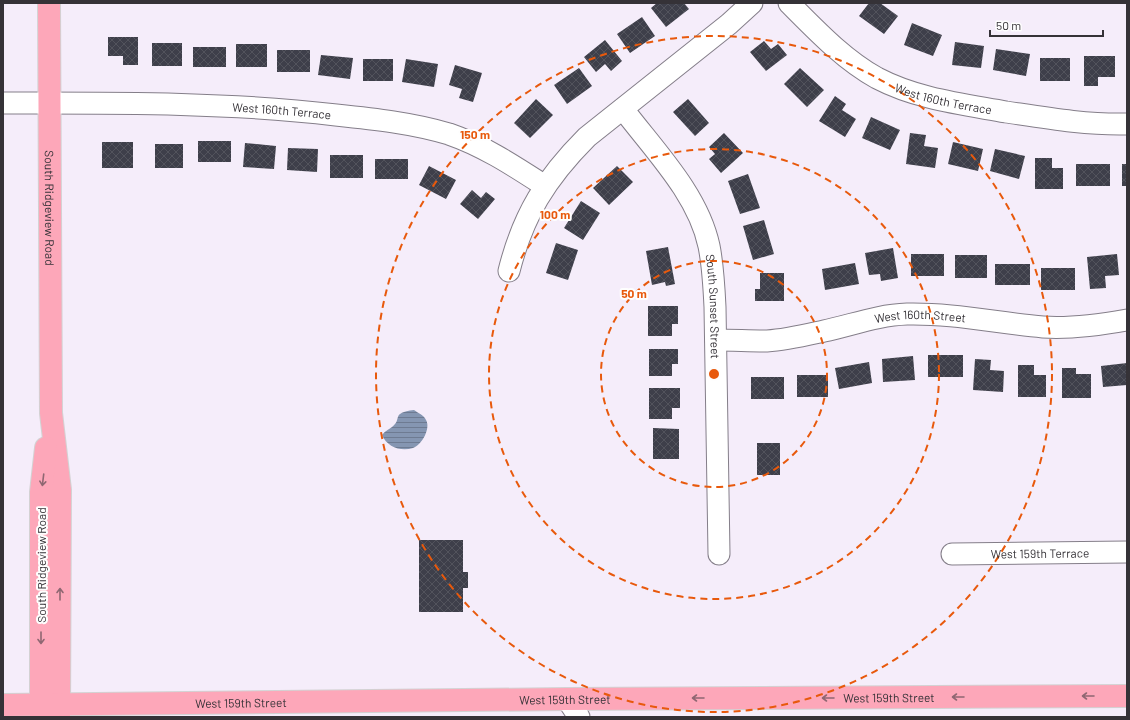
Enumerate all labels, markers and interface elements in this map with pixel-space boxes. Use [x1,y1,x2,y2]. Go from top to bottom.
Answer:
scale bar [990,12,1103,38]
text: 50 m [996,18,1021,32]
street label: West 160th Terrace [893,80,993,116]
street label: West 160th Terrace [232,99,332,121]
text: 150 m [460,127,490,141]
street label: South Ridgeview Road [43,150,57,266]
text: 100 m [540,207,570,221]
street label: South Sunset Street [704,253,723,359]
text: 50 m [621,286,647,300]
street label: West 160th Street [873,307,967,325]
centre of rings [707,367,721,381]
one-way arrow [39,473,46,486]
street label: South Ridgeview Road [34,507,48,623]
street label: West 159th Terrace [991,545,1089,561]
one-way arrow [56,588,64,601]
one-way arrow [37,631,45,644]
street label: West 159th Street [843,690,935,705]
street label: West 159th Street [519,692,611,707]
one-way arrow [1082,692,1095,700]
one-way arrow [952,693,965,701]
one-way arrow [692,694,705,702]
one-way arrow [822,694,835,702]
street label: West 159th Street [195,695,287,710]

